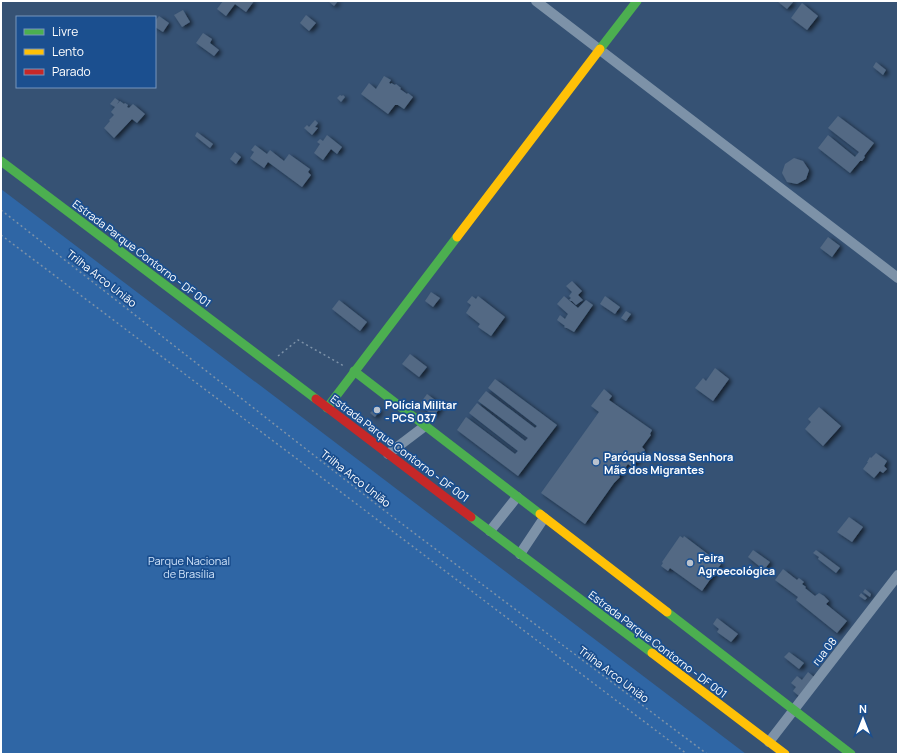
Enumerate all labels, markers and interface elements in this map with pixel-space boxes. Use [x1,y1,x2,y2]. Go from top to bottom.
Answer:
legend [16,16,156,88]
text: Livre [52,23,78,40]
text: Lento [52,43,84,60]
text: Parado [52,63,91,80]
street label: Estrada Parque Contorno - DF 001 [70,196,214,310]
street label: Trilha Arco União [64,246,140,310]
street label: Estrada Parque Contorno - DF 001 [328,391,472,505]
place label: Polícia Militar - PCS 037 [385,397,457,425]
marker: Polícia Militar - PCS 037 [372,405,382,415]
street label: Trilha Arco União [318,446,394,510]
place label: Paróquia Nossa Senhora Mãe dos Migrantes [604,449,733,477]
marker: Paróquia Nossa Senhora Mãe dos Migrantes [591,457,601,467]
place label: Feira Agroecológica [698,550,775,578]
park label: Parque Nacional de Brasília [148,553,230,581]
marker: Feira Agroecológica [685,558,695,568]
street label: Estrada Parque Contorno - DF 001 [586,587,730,701]
street label: rua 08 [808,634,840,668]
street label: Trilha Arco União [576,642,653,706]
north arrow [843,699,883,739]
text: N [859,701,867,716]

